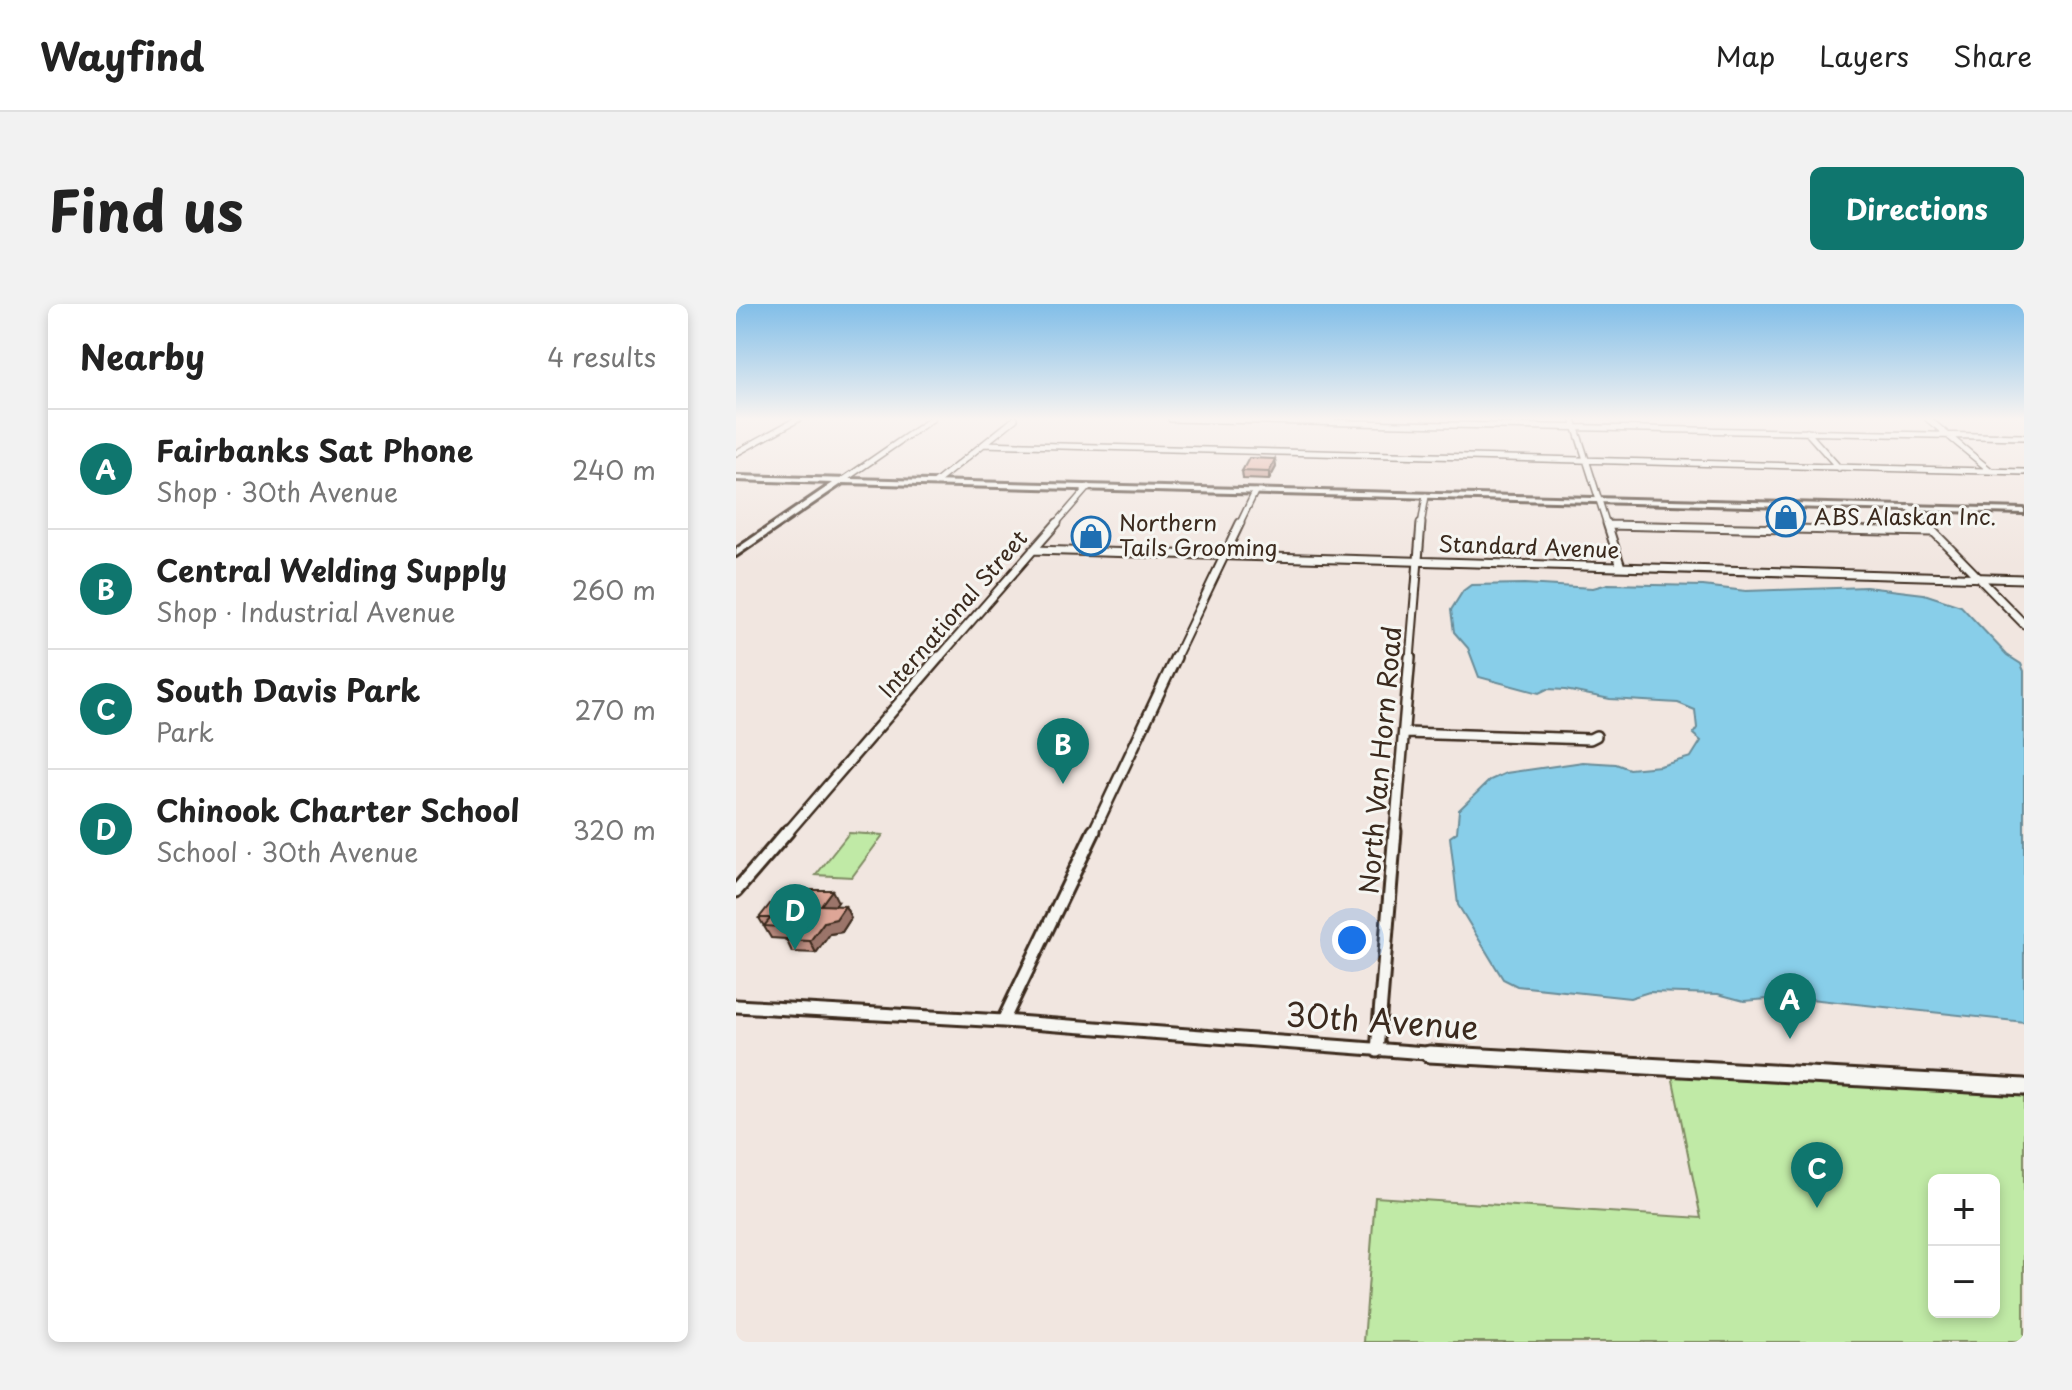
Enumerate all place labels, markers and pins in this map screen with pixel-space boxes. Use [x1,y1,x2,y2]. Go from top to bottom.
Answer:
shop icon: ABS Alaskan Inc. [1765,496,1807,538]
place label: ABS Alaskan Inc. [1814,499,1996,532]
place label: Northern Tails Grooming [1119,505,1277,563]
shop icon: Northern Tails Grooming [1070,515,1112,557]
pin: B [1037,718,1089,784]
pin: D [769,884,821,950]
pin: A [1764,973,1816,1039]
pin: C [1791,1142,1843,1208]

